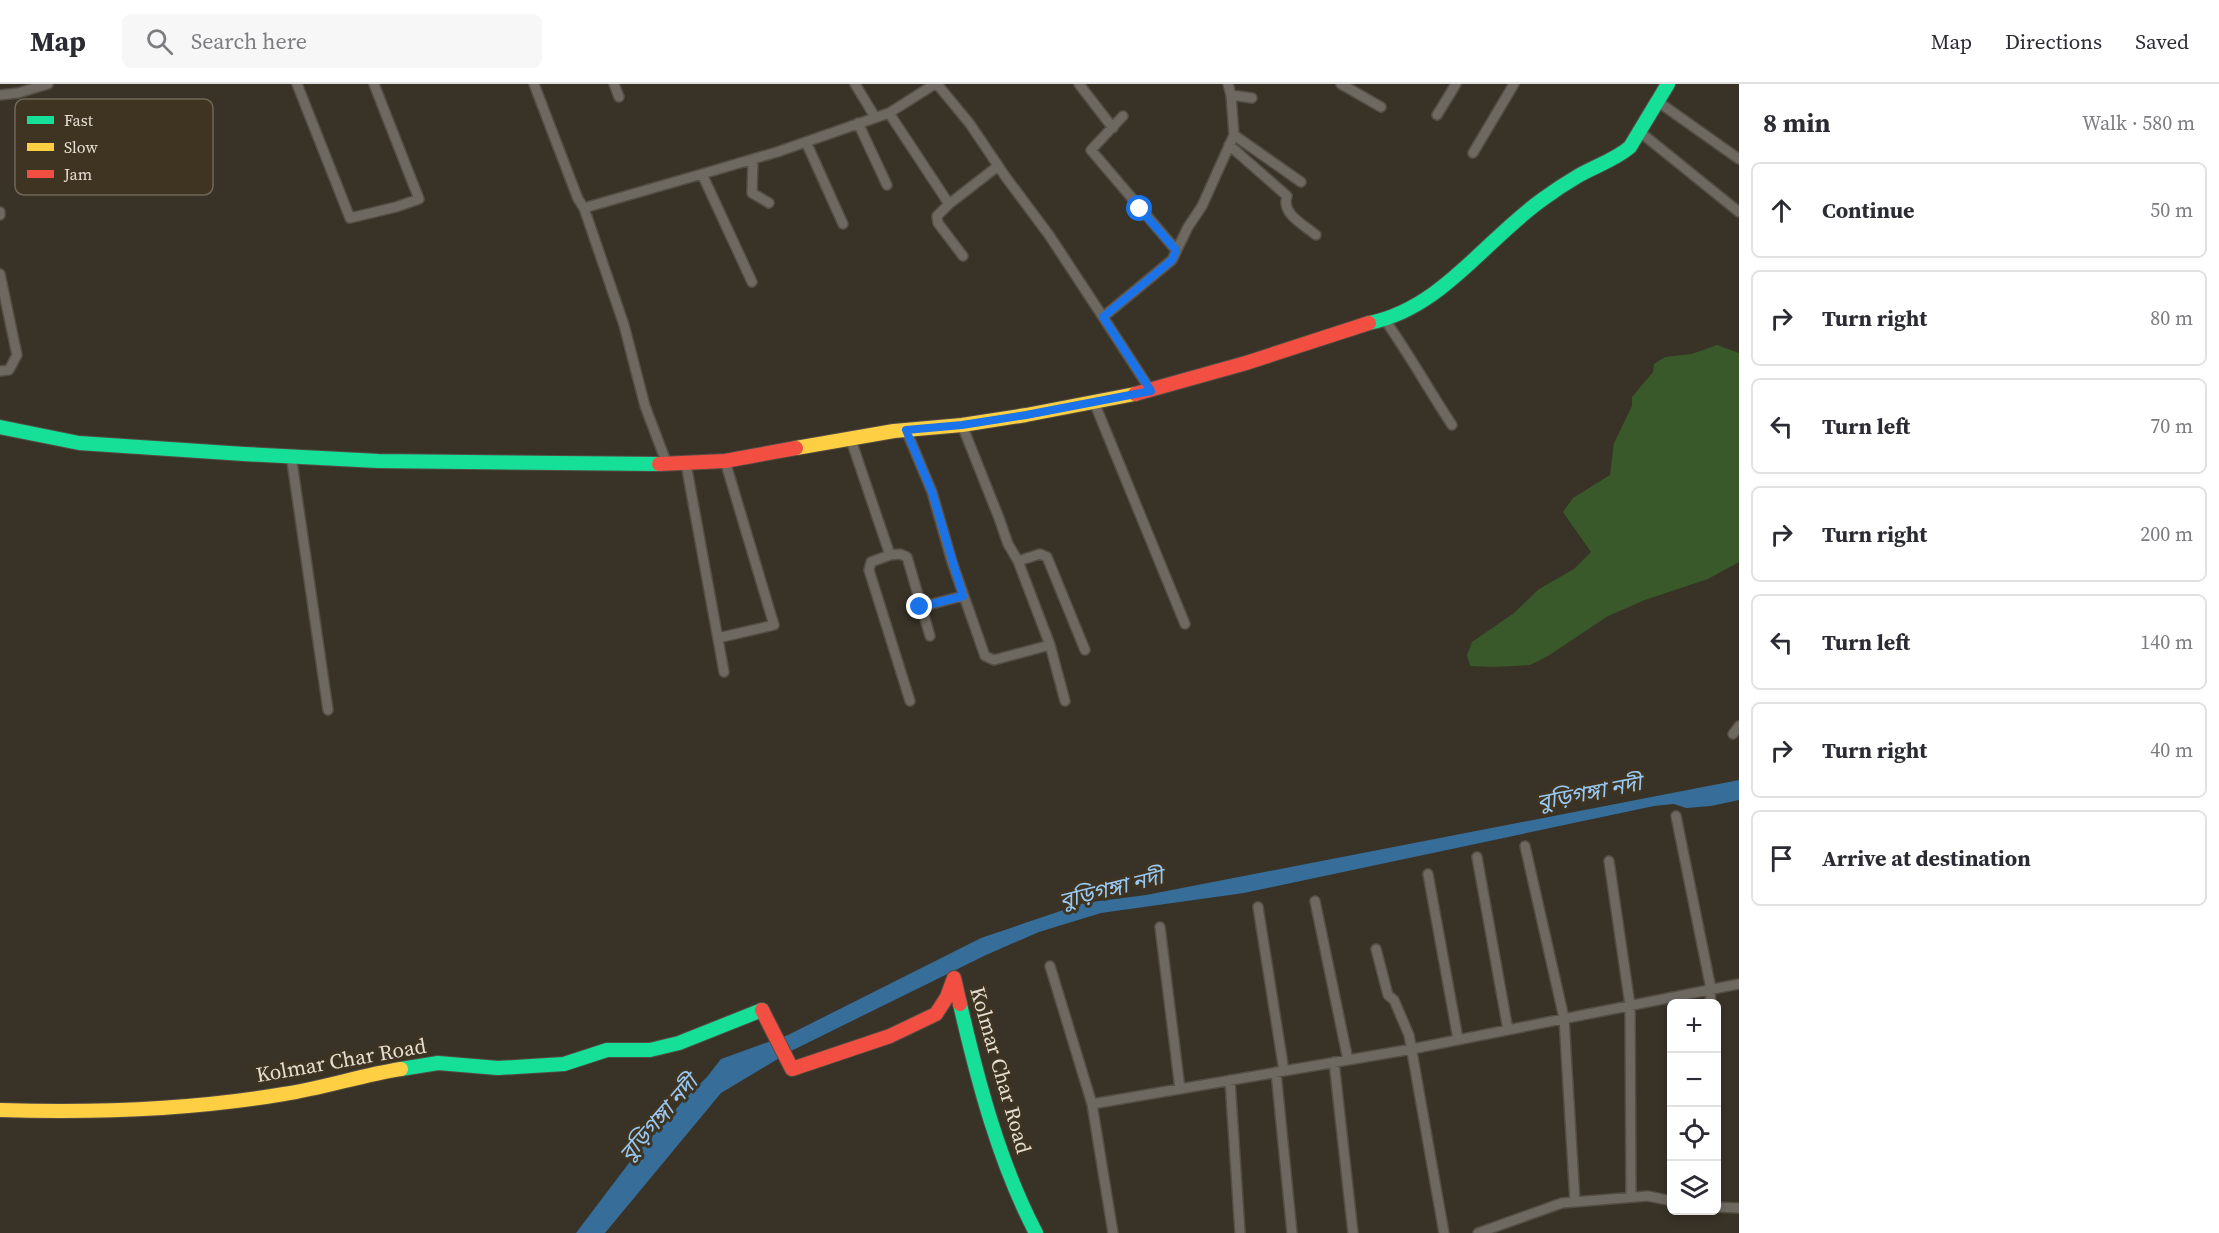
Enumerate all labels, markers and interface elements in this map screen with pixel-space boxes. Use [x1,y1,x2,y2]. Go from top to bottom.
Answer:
search box [122,14,542,68]
text: Map [30,22,86,60]
icon: search [143,25,176,58]
text: Search here [191,26,307,56]
text: Map [1931,27,1972,56]
text: Directions [2005,27,2102,56]
text: Saved [2135,27,2189,56]
legend [15,99,213,195]
text: 8 min [1763,105,1830,141]
text: Fast [64,109,94,131]
text: Walk · 580 m [2082,109,2195,137]
text: Slow [64,136,99,158]
text: Jam [63,163,92,185]
icon: ahead [1765,194,1798,227]
route start [1126,195,1152,221]
text: Continue [1822,195,1915,225]
text: 50 m [2150,196,2193,224]
icon: right [1765,302,1798,335]
text: Turn right [1822,303,1927,333]
text: 80 m [2150,304,2193,332]
icon: left [1765,410,1798,443]
text: Turn left [1822,411,1910,441]
text: 70 m [2150,412,2193,440]
icon: right [1765,518,1798,551]
text: Turn right [1822,519,1927,549]
text: 200 m [2140,520,2193,548]
route end [906,593,932,619]
icon: left [1765,626,1798,659]
text: Turn left [1822,627,1910,657]
text: 140 m [2140,628,2193,656]
icon: right [1765,734,1798,767]
text: Turn right [1822,735,1927,765]
text: 40 m [2150,736,2193,764]
water label: বুড়িগঙ্গা নদী [1534,766,1648,817]
icon: arrive [1765,842,1798,875]
text: Arrive at destination [1822,843,2031,873]
water label: বুড়িগঙ্গা নদী [1056,860,1170,915]
street label: Kolmar Char Road [963,983,1039,1157]
map controls [1667,999,1721,1215]
button: + [1667,999,1721,1053]
street label: Kolmar Char Road [254,1031,428,1089]
button: − [1667,1053,1721,1107]
water label: বুড়িগঙ্গা নদী [612,1065,707,1168]
button: locate [1667,1107,1721,1161]
button: layers [1667,1161,1721,1215]

